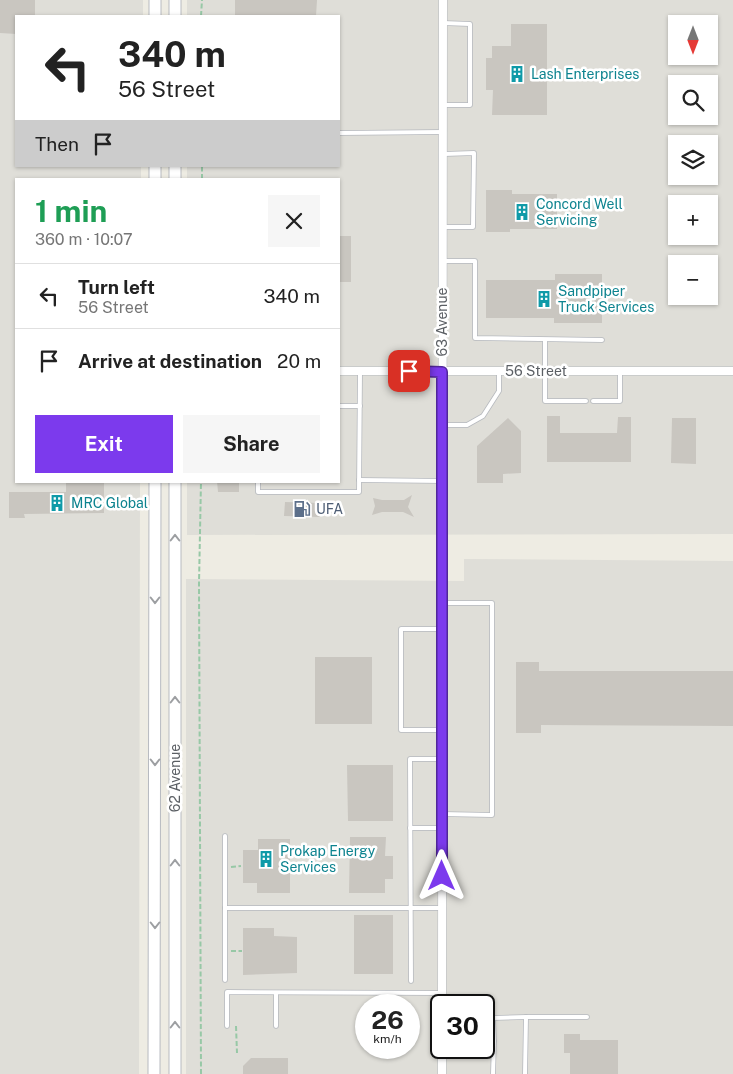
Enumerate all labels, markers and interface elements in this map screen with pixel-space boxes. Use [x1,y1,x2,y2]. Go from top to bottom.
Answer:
north arrow [668,15,718,65]
map controls [668,15,718,305]
text: 340 m [118,34,226,75]
icon: left [35,35,100,100]
building icon: Lash Enterprises [507,64,527,84]
place label: Lash Enterprises [531,66,639,82]
button: search [668,75,718,125]
text: 56 Street [118,76,215,102]
icon: arrive [89,130,117,158]
text: Then [35,133,79,155]
button: layers [668,135,718,185]
text: 1 min [35,193,107,229]
button: close [268,195,320,247]
button: + [668,195,718,245]
place label: Concord Well Servicing [536,196,623,228]
building icon: Concord Well Servicing [512,202,532,222]
text: 360 m · 10:07 [35,230,133,249]
button: − [668,255,718,305]
text: Turn left [78,276,155,298]
icon: left [35,282,63,310]
place label: Sandpiper Truck Services [558,283,654,315]
text: 340 m [263,285,320,307]
street label: 63 Avenue [434,287,450,356]
building icon: Sandpiper Truck Services [534,289,554,309]
text: 56 Street [78,298,149,317]
icon: arrive [35,347,63,375]
text: Arrive at destination [78,350,262,372]
text: 20 m [277,350,321,372]
pin [388,350,430,392]
icon: arrive [395,357,423,385]
street label: 56 Street [505,363,567,379]
button: Exit [35,415,173,473]
button: Share [183,415,320,473]
building icon: MRC Global [47,493,67,513]
place label: MRC Global [71,495,148,511]
fuel station icon: UFA [292,499,312,519]
place label: UFA [316,501,343,517]
one-way arrow [170,534,180,542]
one-way arrow [150,596,160,604]
one-way arrow [170,696,180,704]
street label: 62 Avenue [167,744,183,812]
one-way arrow [150,759,160,767]
place label: Prokap Energy Services [280,843,376,875]
building icon: Prokap Energy Services [256,849,276,869]
position arrow [415,849,467,901]
one-way arrow [170,859,180,866]
one-way arrow [150,922,160,929]
speed limit sign: 30 [430,994,495,1059]
text: 26 [371,1005,404,1035]
one-way arrow [170,1021,180,1029]
text: km/h [373,1032,402,1046]

